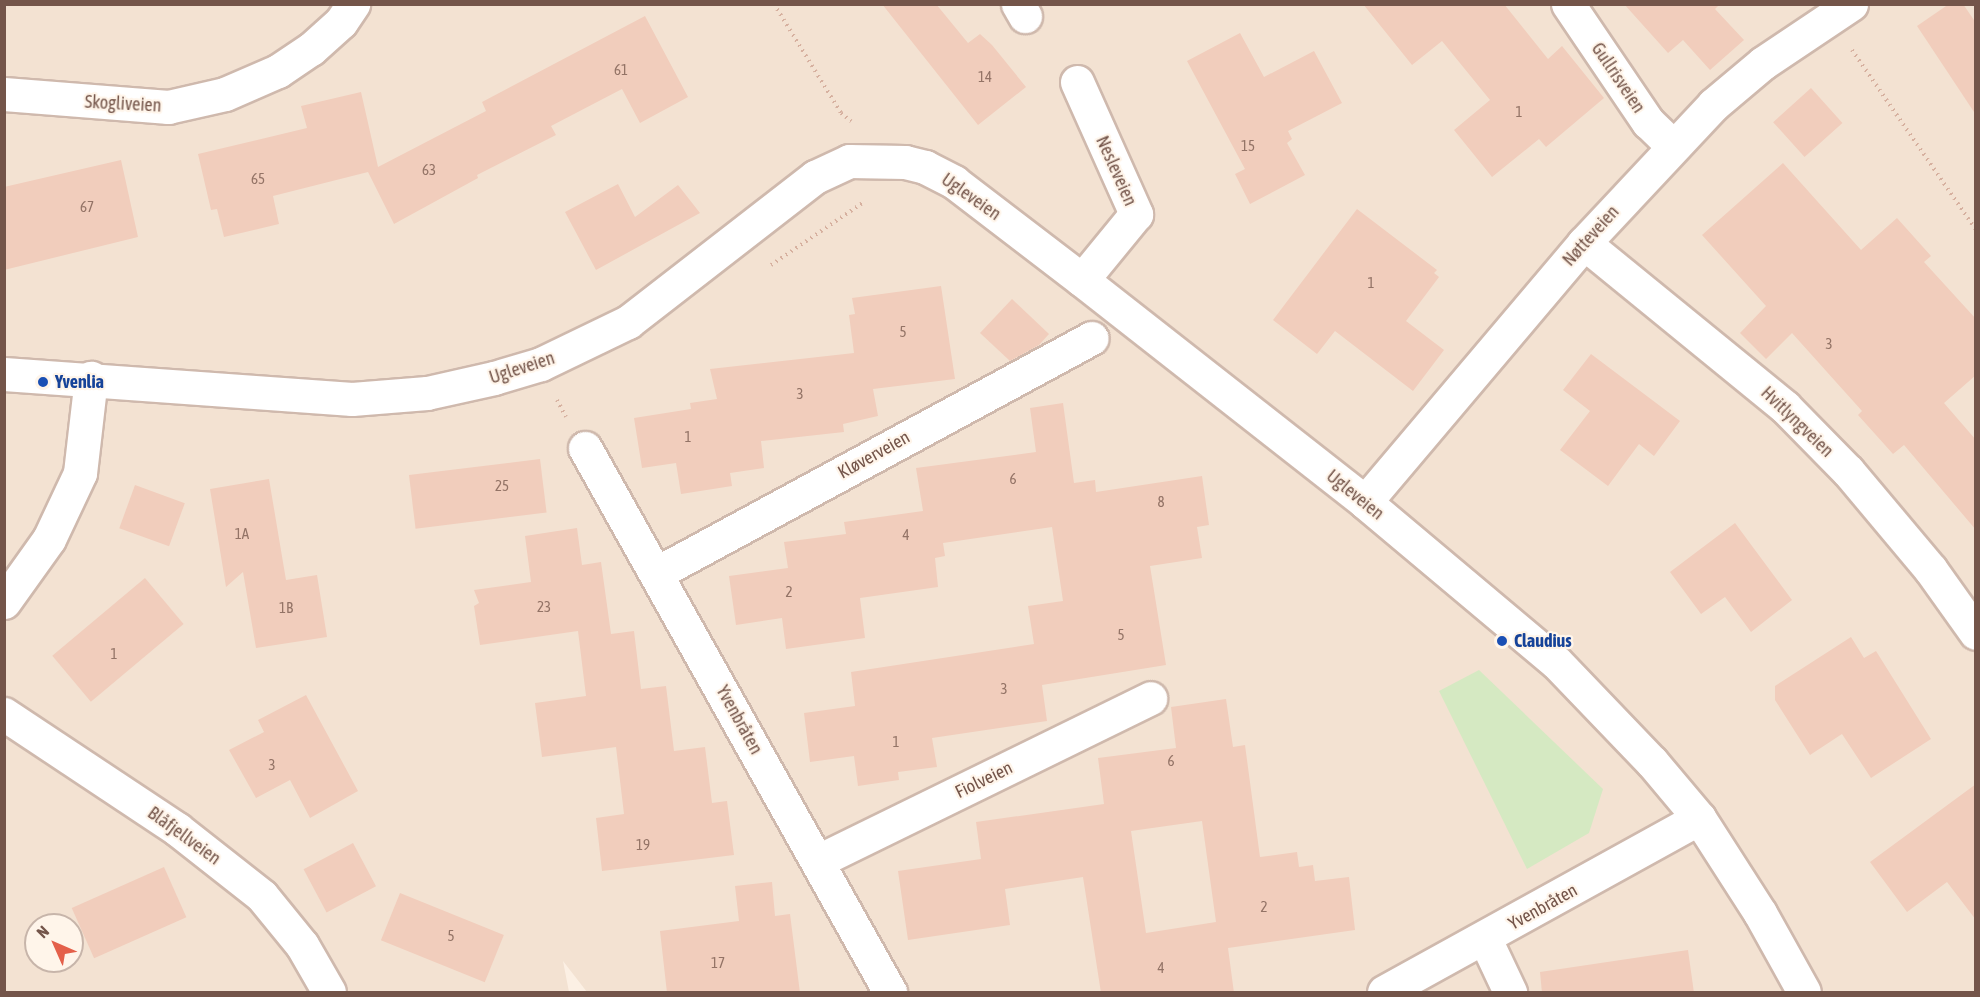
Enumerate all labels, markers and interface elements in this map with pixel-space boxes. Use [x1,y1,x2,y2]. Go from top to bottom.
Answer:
street label: Gullrisveien [1587,39,1649,117]
house number: 61 [614,61,628,79]
house number: 14 [978,68,992,86]
street label: Skogliveien [84,91,162,117]
house number: 1 [1515,103,1523,121]
street label: Nesleveien [1091,133,1141,209]
house number: 15 [1241,137,1255,155]
house number: 63 [422,161,436,179]
street label: Ugleveien [937,169,1005,225]
house number: 65 [251,170,265,188]
house number: 67 [80,198,94,216]
street label: Nøtteveien [1558,201,1624,271]
house number: 1 [1367,274,1375,292]
house number: 5 [899,323,907,341]
house number: 3 [1825,335,1833,353]
street label: Ugleveien [487,347,557,389]
place label: Yvenlia [55,371,104,393]
marker: Yvenlia [36,375,50,389]
street label: Hvitlyngveien [1756,382,1838,462]
house number: 3 [796,385,804,403]
street label: Kløverveien [834,426,914,484]
house number: 1 [684,428,692,446]
street label: Ugleveien [1322,465,1388,525]
house number: 6 [1009,470,1017,488]
house number: 25 [495,477,509,495]
house number: 8 [1157,493,1165,511]
house number: 1A [235,525,249,543]
house number: 4 [902,526,910,544]
house number: 2 [785,583,793,601]
house number: 23 [537,598,551,616]
house number: 1B [279,599,293,617]
house number: 5 [1117,626,1125,644]
place label: Claudius [1514,630,1572,652]
marker: Claudius [1495,634,1509,648]
house number: 1 [110,645,118,663]
house number: 3 [1000,680,1008,698]
street label: Yvenbråten [711,682,767,758]
house number: 1 [892,733,900,751]
house number: 6 [1167,752,1175,770]
house number: 3 [268,756,276,774]
street label: Fiolveien [952,757,1016,803]
street label: Blåfjellveien [143,802,225,870]
house number: 19 [636,836,650,854]
street label: Yvenbråten [1505,879,1581,935]
house number: 2 [1260,898,1268,916]
north arrow [24,913,84,973]
text: N [33,922,52,941]
house number: 5 [447,927,455,945]
house number: 17 [711,954,725,972]
house number: 4 [1157,959,1165,977]

